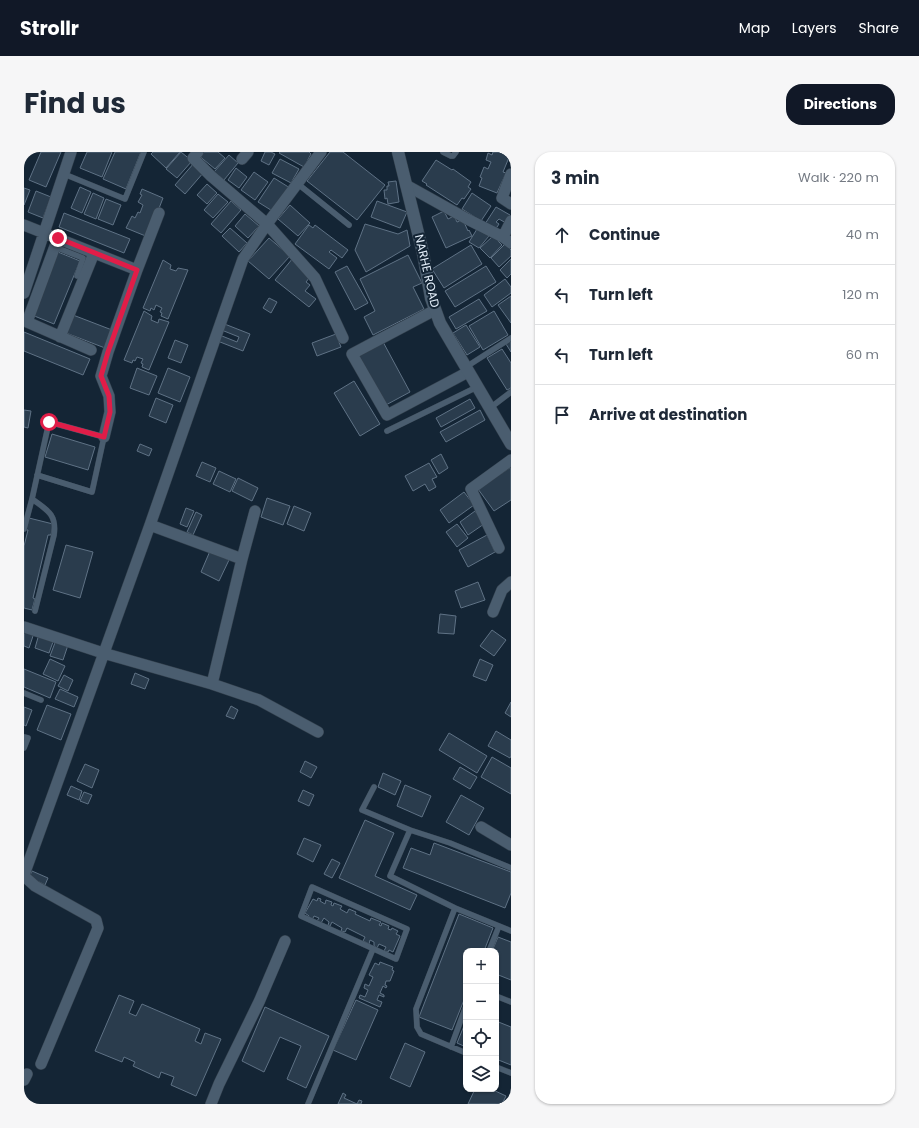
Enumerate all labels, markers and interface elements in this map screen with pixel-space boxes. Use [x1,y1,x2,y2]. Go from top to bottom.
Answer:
text: Strollr [20,15,79,42]
text: Map [739,18,770,38]
text: Layers [792,18,836,38]
text: Share [858,18,899,38]
text: Find us [24,84,126,123]
button: Directions [786,84,895,125]
text: 3 min [551,166,599,190]
text: Walk · 220 m [798,168,879,187]
icon: ahead [551,224,573,246]
text: Continue [589,224,660,245]
text: 40 m [846,225,879,244]
route end [49,229,67,247]
street label: NARHE ROAD [411,233,444,309]
icon: left [551,284,573,306]
text: Turn left [589,284,653,305]
text: 120 m [842,285,879,304]
icon: left [551,344,573,366]
text: Turn left [589,344,653,365]
text: 60 m [846,345,879,364]
icon: arrive [551,404,573,426]
text: Arrive at destination [589,404,747,425]
route start [40,413,58,431]
map controls [463,948,499,1092]
button: + [463,948,499,984]
button: − [463,984,499,1020]
button: locate [463,1020,499,1056]
button: layers [463,1056,499,1092]

